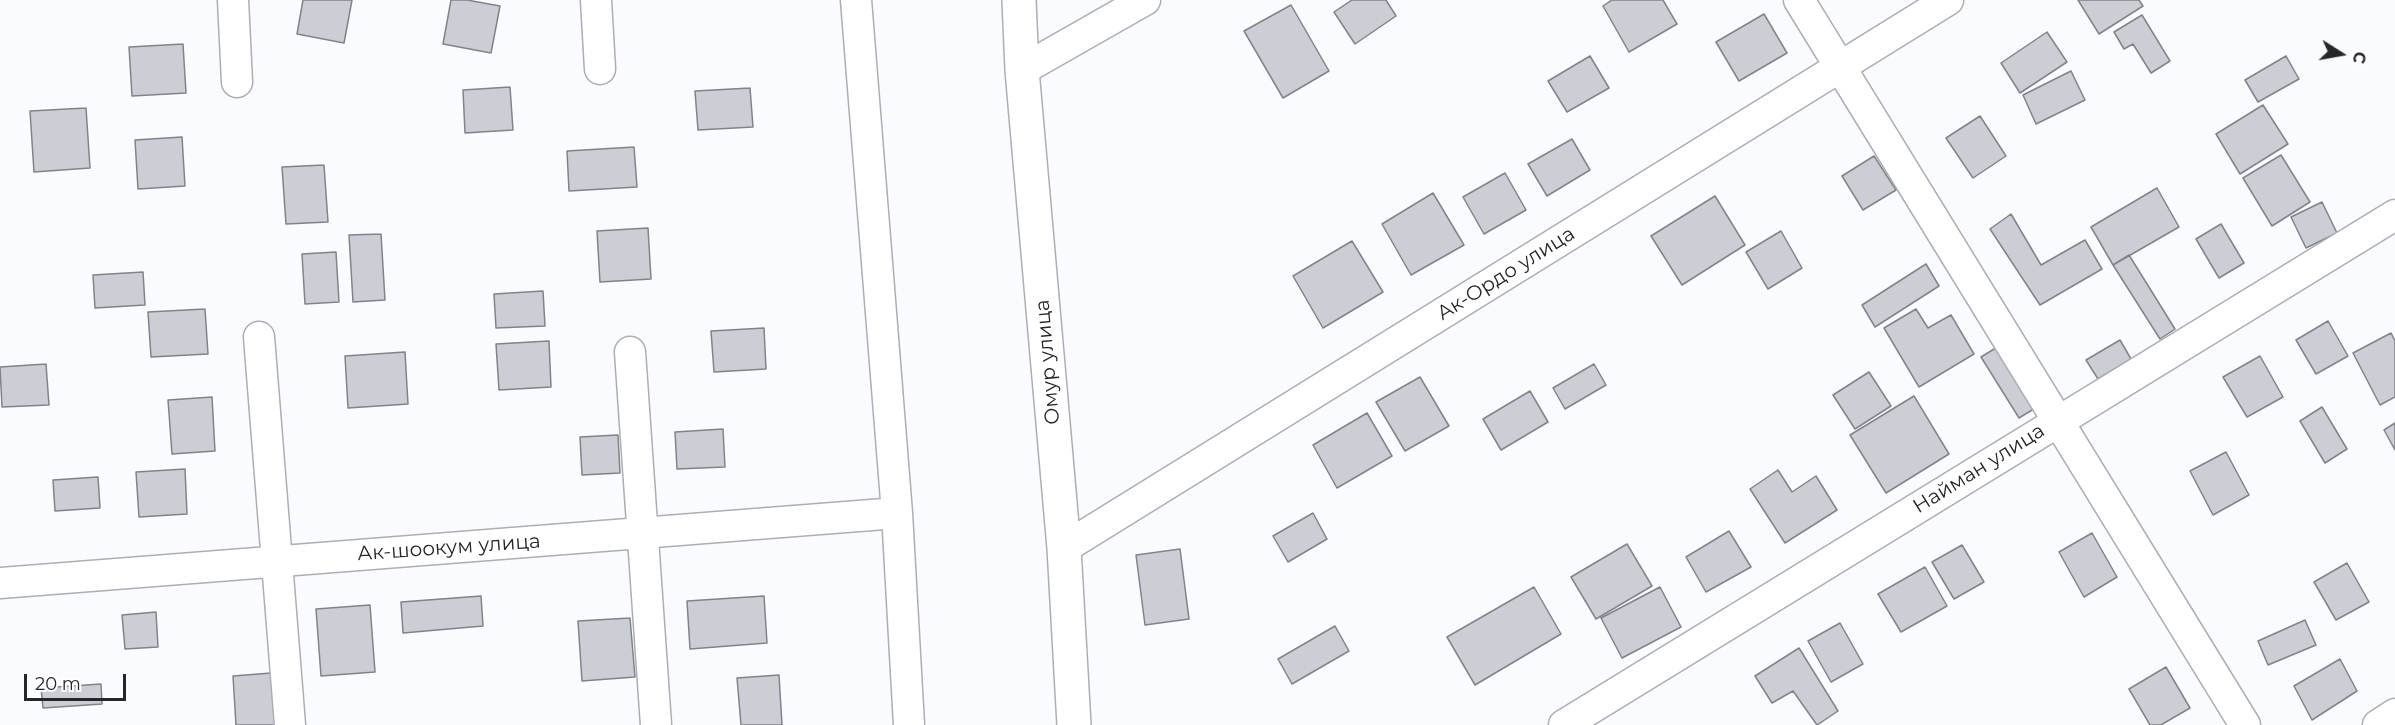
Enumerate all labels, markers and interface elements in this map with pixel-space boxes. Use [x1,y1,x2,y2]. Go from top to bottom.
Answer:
north arrow [2311,24,2371,84]
text: С [2349,50,2370,65]
street label: Ак-Ордо улица [1433,222,1579,326]
street label: Омур улица [1031,299,1065,425]
street label: Найман улица [1909,419,2049,519]
street label: Ак-шоокум улица [357,530,541,566]
scale bar [27,662,129,700]
text: 20 m [35,673,81,695]

